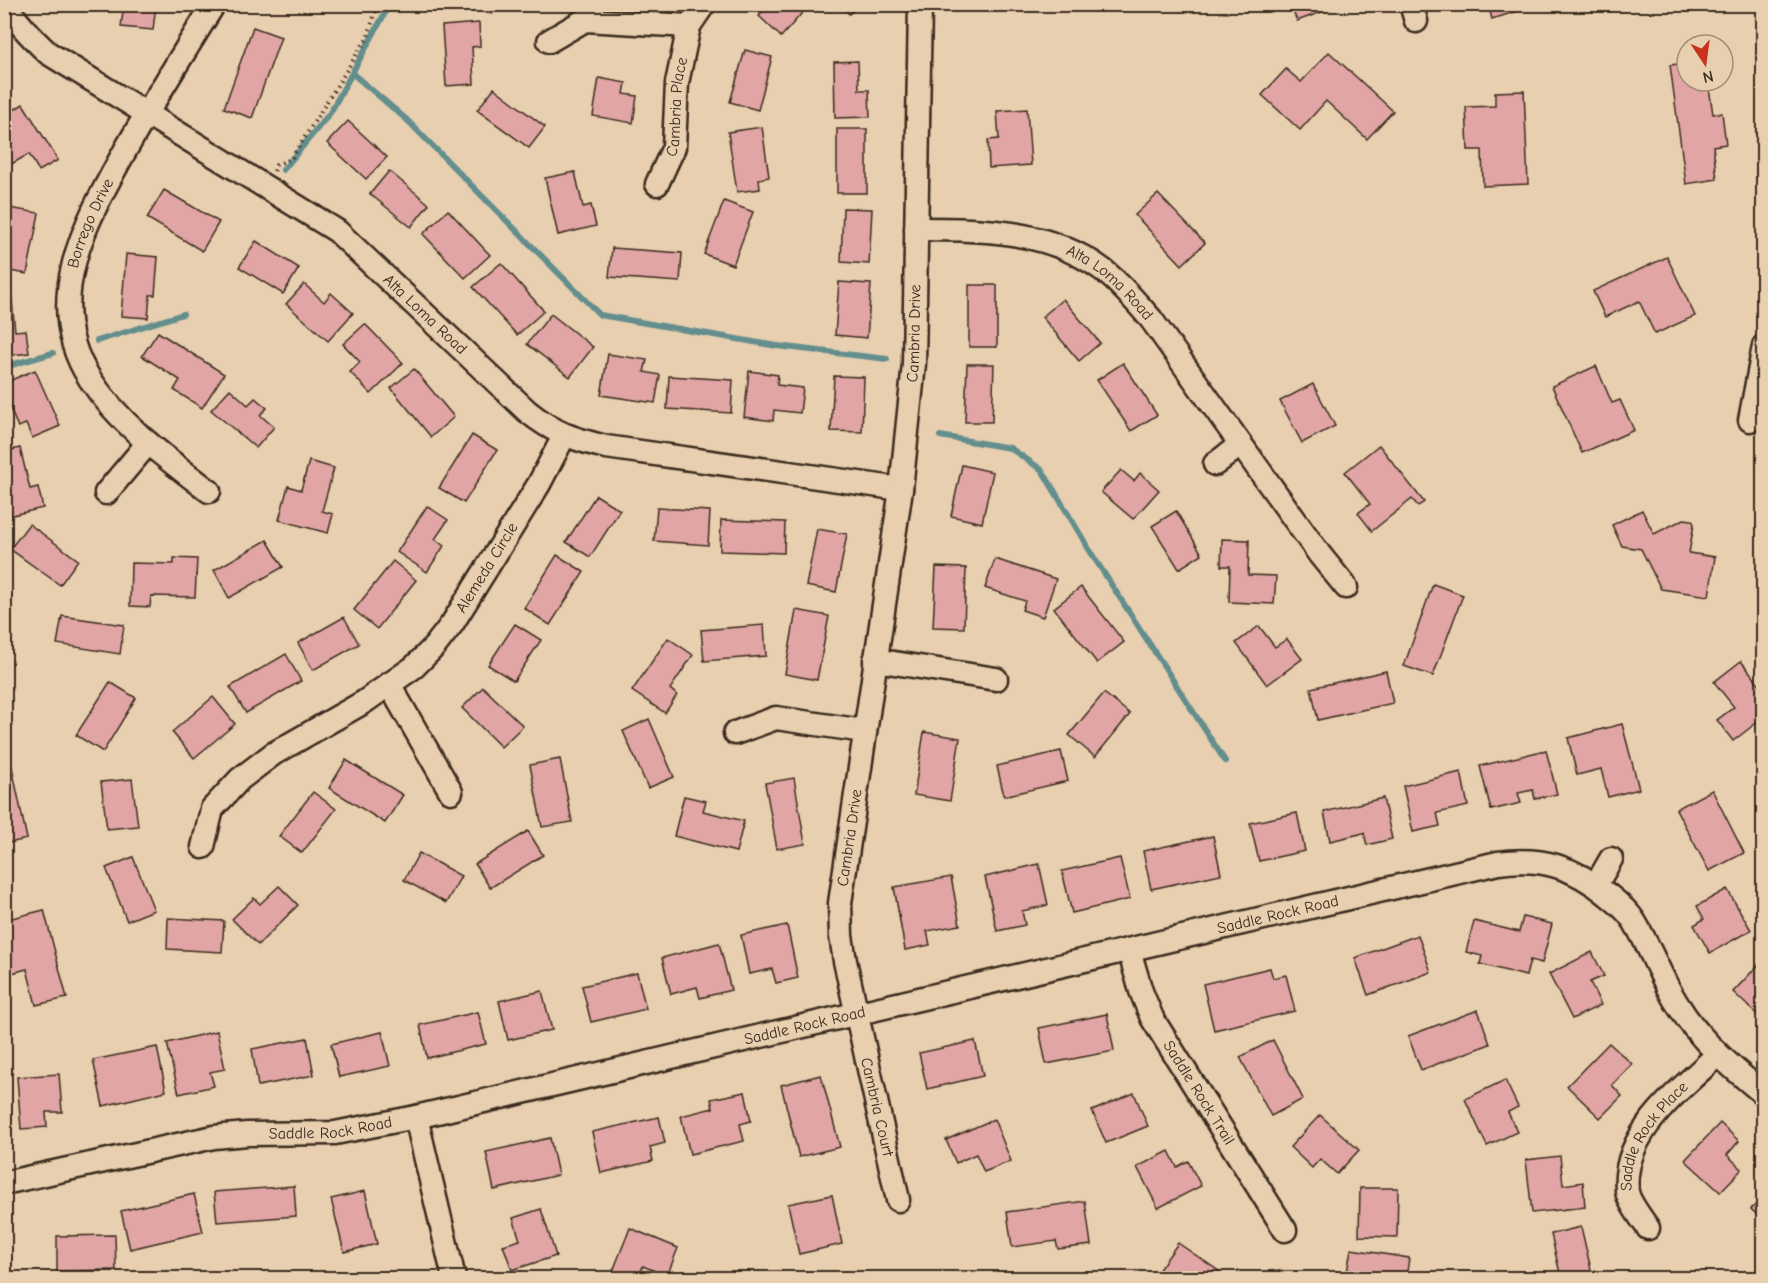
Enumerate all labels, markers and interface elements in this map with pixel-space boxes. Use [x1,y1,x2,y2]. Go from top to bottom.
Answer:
north arrow [1675,33,1735,93]
street label: Cambria Place [662,55,691,160]
text: N [1701,67,1715,87]
street label: Borrego Drive [64,175,117,270]
street label: Alta Loma Road [1064,241,1157,324]
street label: Alta Loma Road [380,271,470,358]
street label: Cambria Drive [903,284,924,383]
street label: Alemeda Circle [452,519,522,616]
street label: Cambria Drive [834,788,866,888]
street label: Saddle Rock Road [1215,892,1340,938]
street label: Saddle Rock Road [742,1003,867,1049]
street label: Saddle Rock Trail [1159,1037,1238,1148]
street label: Cambria Court [857,1056,897,1159]
street label: Saddle Rock Place [1617,1078,1692,1191]
street label: Saddle Rock Road [269,1113,394,1143]

